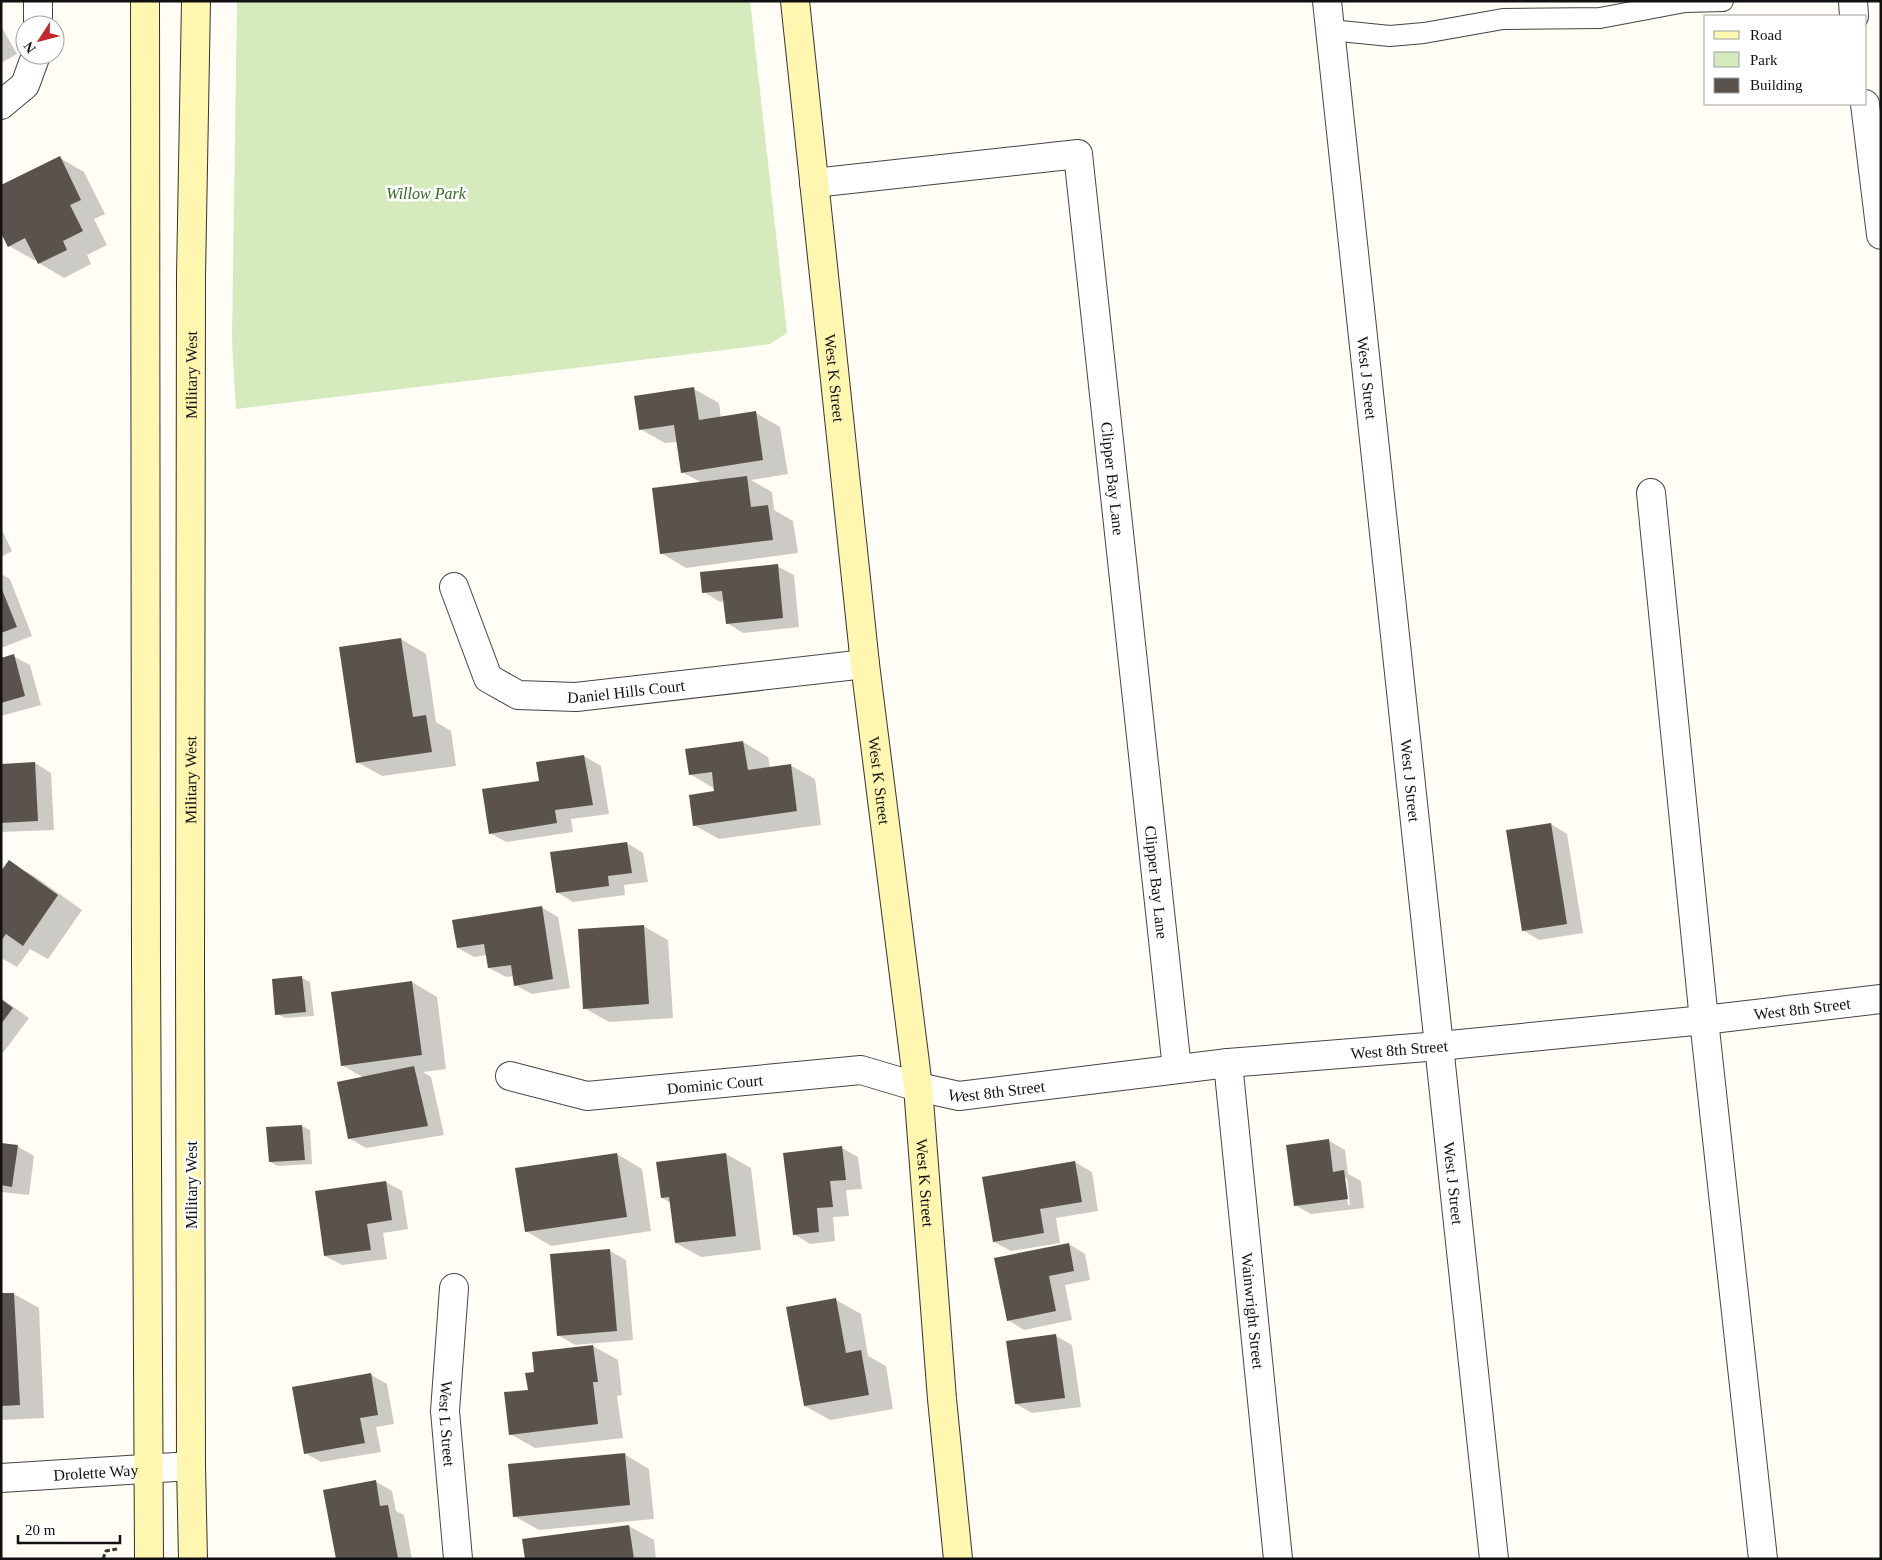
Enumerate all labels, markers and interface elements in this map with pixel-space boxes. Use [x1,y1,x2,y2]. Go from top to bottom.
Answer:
north arrow [15,15,65,65]
legend [1704,15,1867,105]
text: Road [1750,27,1782,43]
text: N [21,39,39,56]
text: Park [1750,52,1778,68]
text: Building [1750,77,1803,93]
park label: Willow Park [386,185,467,202]
street label: Military West [182,331,200,419]
street label: West K Street [822,333,848,423]
street label: West J Street [1355,336,1380,421]
street label: Clipper Bay Lane [1099,421,1128,536]
street label: Daniel Hills Court [567,676,686,706]
street label: West K Street [866,735,894,826]
street label: Military West [182,736,200,824]
street label: West J Street [1398,738,1424,823]
street label: Clipper Bay Lane [1142,825,1171,940]
street label: West 8th Street [1753,994,1852,1023]
street label: West 8th Street [1350,1037,1449,1062]
street label: Dominic Court [666,1071,764,1097]
street label: West 8th Street [946,1077,1046,1105]
street label: West K Street [913,1138,937,1228]
street label: Military West [183,1141,201,1229]
street label: West J Street [1441,1141,1467,1226]
street label: Wainwright Street [1239,1252,1267,1370]
street label: West L Street [436,1380,458,1468]
street label: Drolette Way [53,1461,139,1483]
scale bar [18,1512,120,1544]
text: 20 m [25,1522,56,1538]

